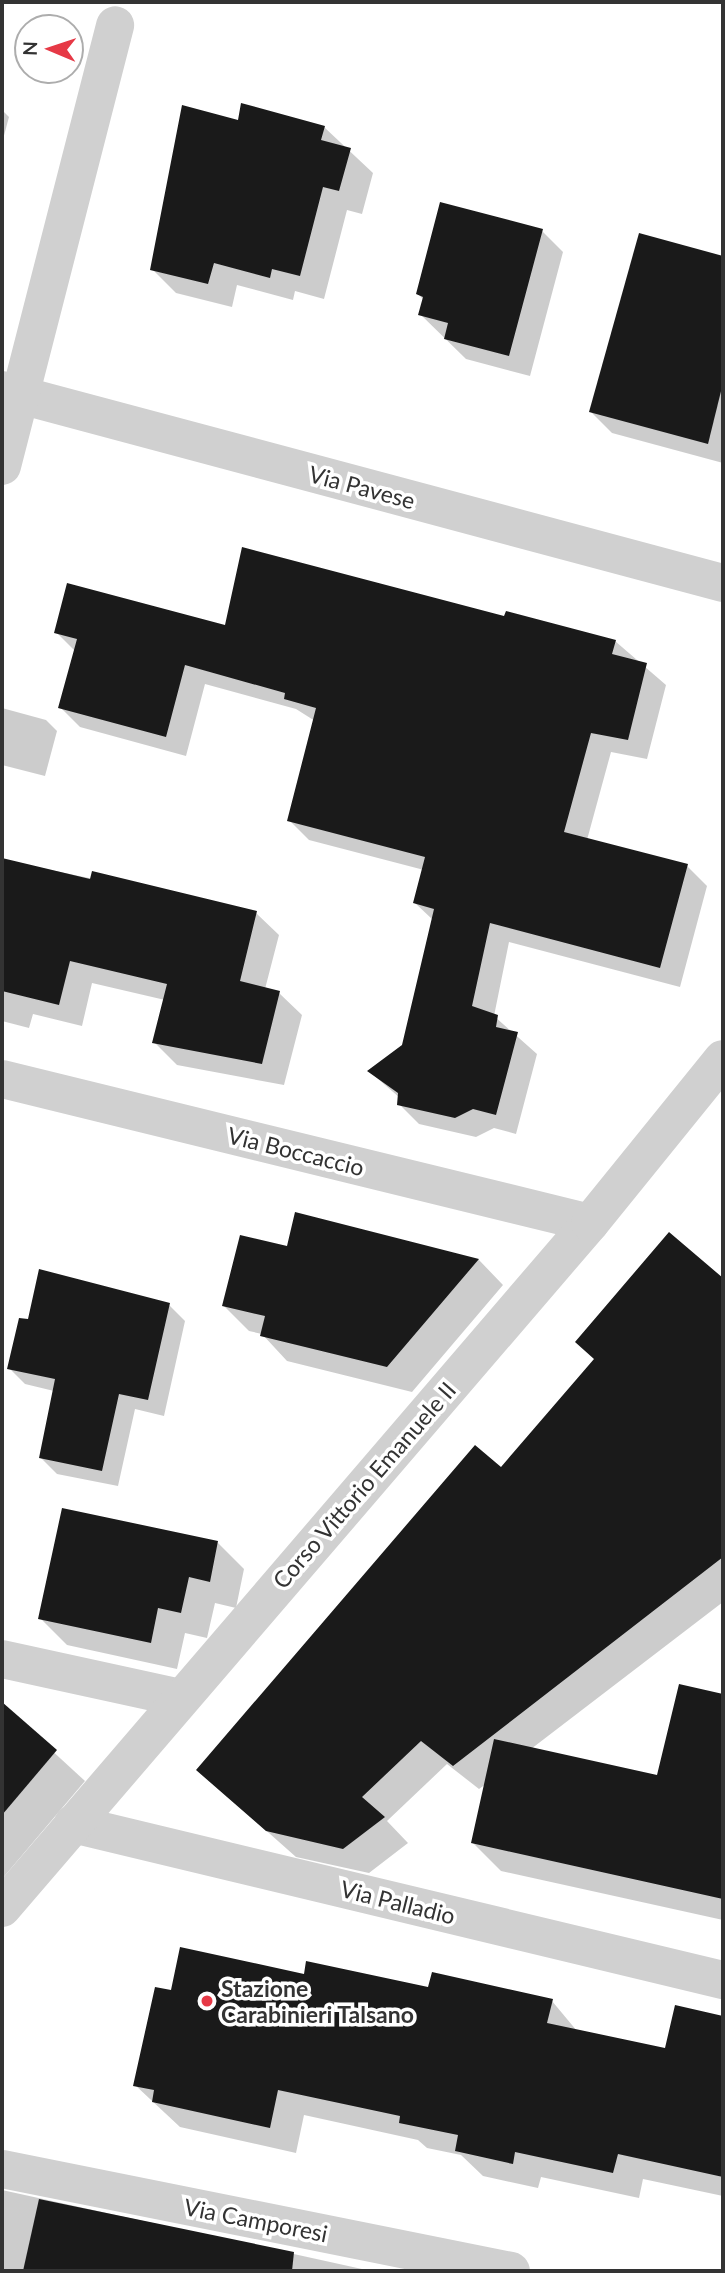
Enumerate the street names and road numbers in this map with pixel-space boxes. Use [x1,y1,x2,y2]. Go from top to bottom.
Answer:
street label: Via Pavese [306,460,418,514]
street label: Via Boccaccio [225,1121,367,1181]
street label: Corso Vittorio Emanuele II [267,1376,461,1594]
street label: Via Palladio [338,1874,458,1930]
street label: Via Camporesi [182,2193,330,2247]

